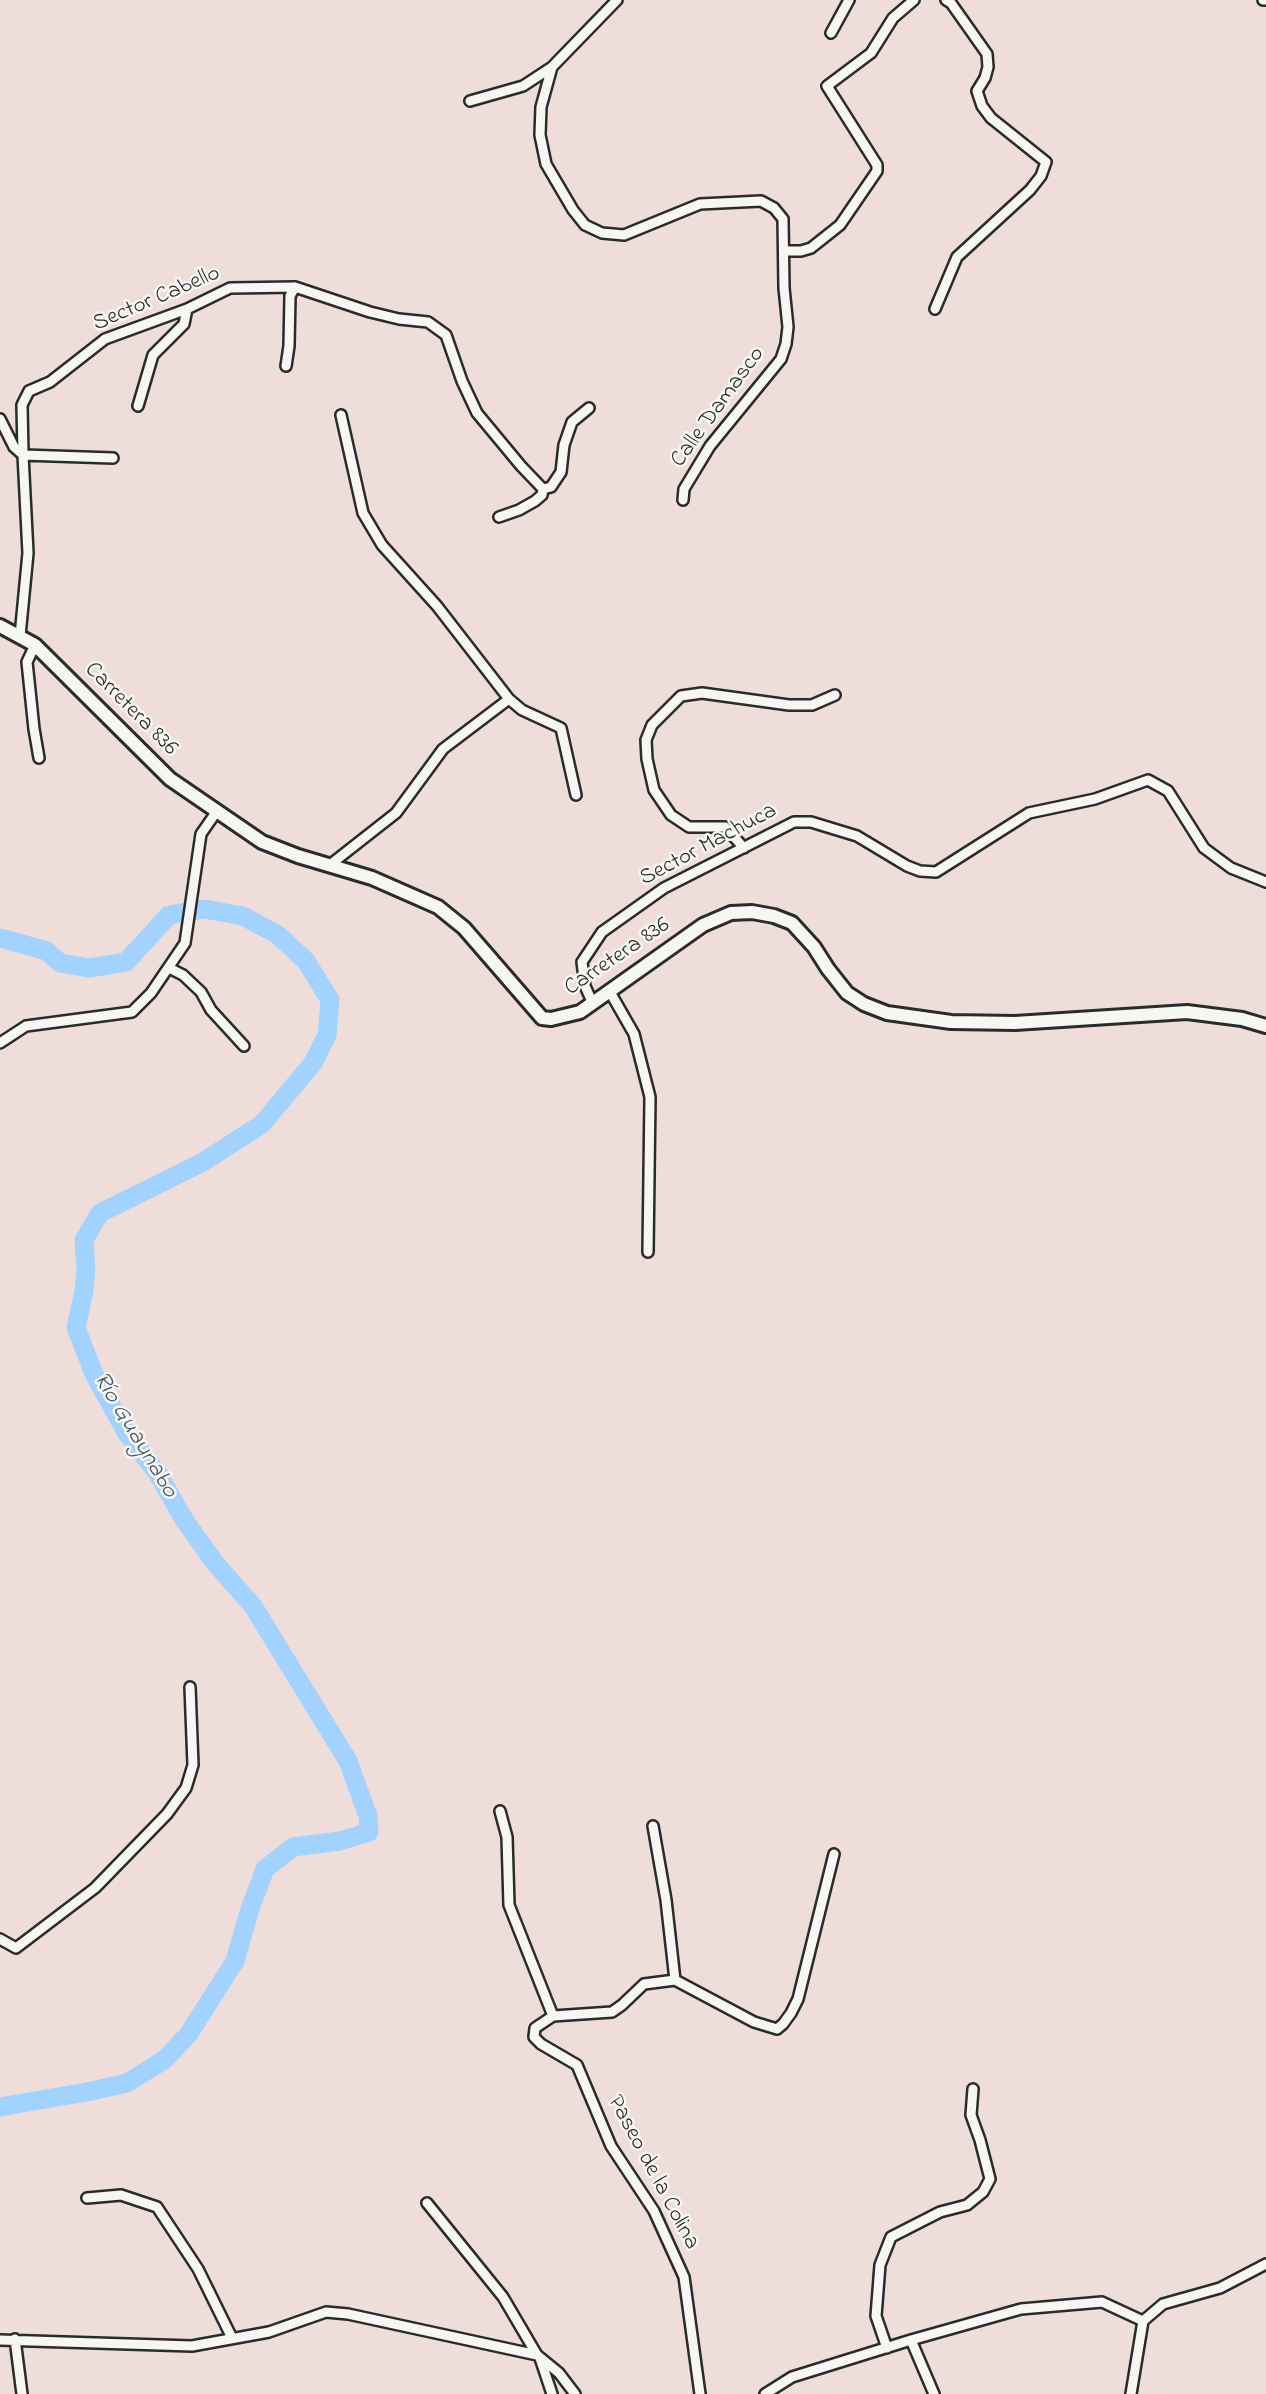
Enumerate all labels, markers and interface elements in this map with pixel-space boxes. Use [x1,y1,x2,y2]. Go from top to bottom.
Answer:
street label: Sector Cabello [89,261,225,339]
street label: Calle Damasco [666,342,772,474]
street label: Carretera 836 [77,657,183,763]
street label: Sector Machuca [636,798,782,894]
street label: Carretera 836 [560,913,676,1003]
water label: Río Guaynabo [85,1368,183,1504]
street label: Paseo de la Colina [600,2091,704,2255]

